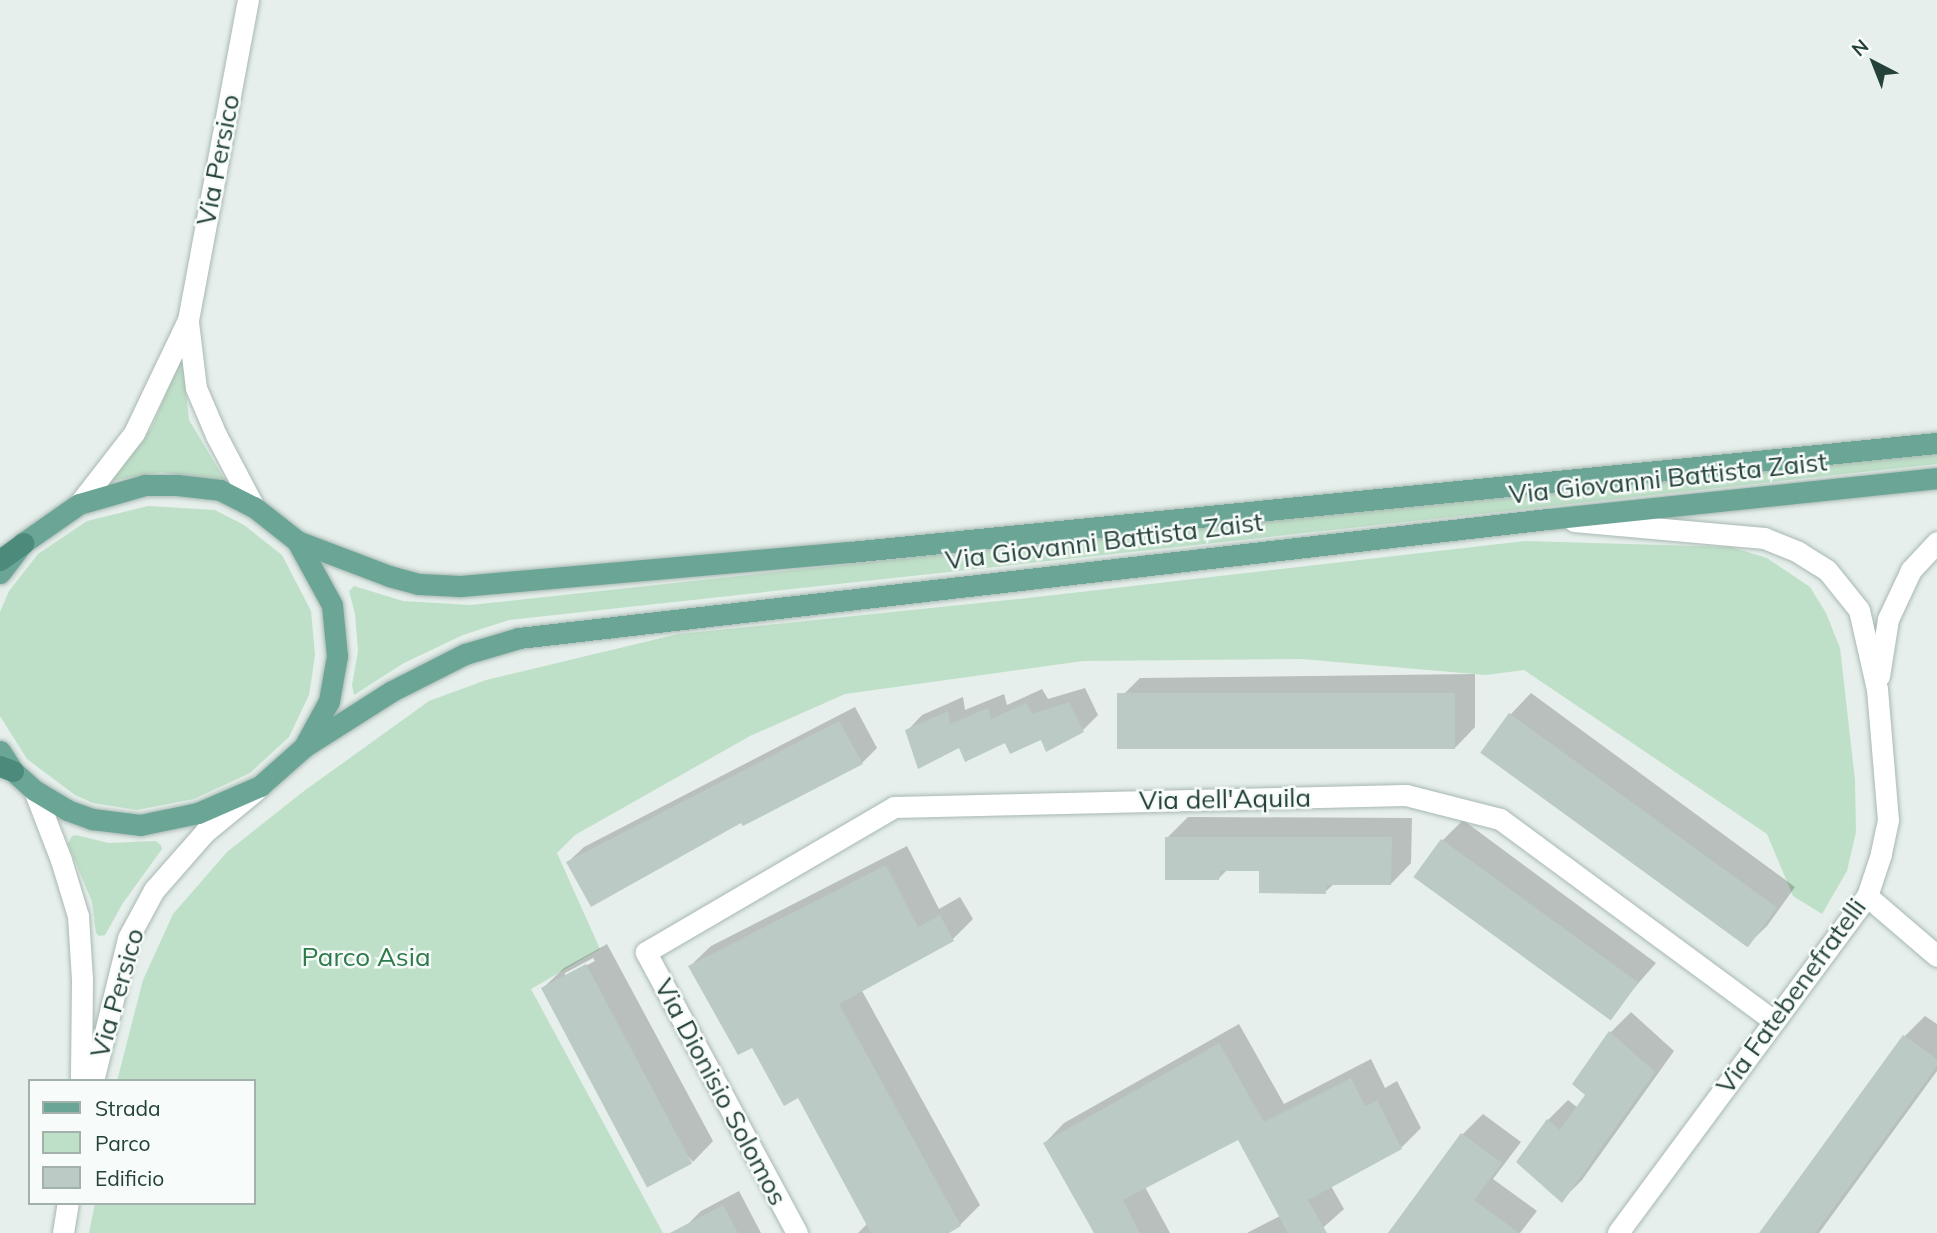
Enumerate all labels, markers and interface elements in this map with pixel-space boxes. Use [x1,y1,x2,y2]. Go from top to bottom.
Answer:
north arrow [1839,28,1909,98]
text: N [1847,34,1873,61]
street label: Via Persico [190,92,246,228]
street label: Via Giovanni Battista Zaist [1507,446,1829,510]
street label: Via Giovanni Battista Zaist [943,506,1265,576]
street label: Via dell'Aquila [1139,782,1311,816]
street label: Via Fatebenefratelli [1710,892,1872,1100]
street label: Via Persico [84,925,150,1061]
park label: Parco Asia [301,941,431,973]
street label: Via Dionisio Solomos [648,973,794,1211]
legend [28,1079,256,1205]
text: Strada [95,1095,161,1121]
text: Parco [95,1130,150,1156]
text: Edificio [95,1165,164,1191]

